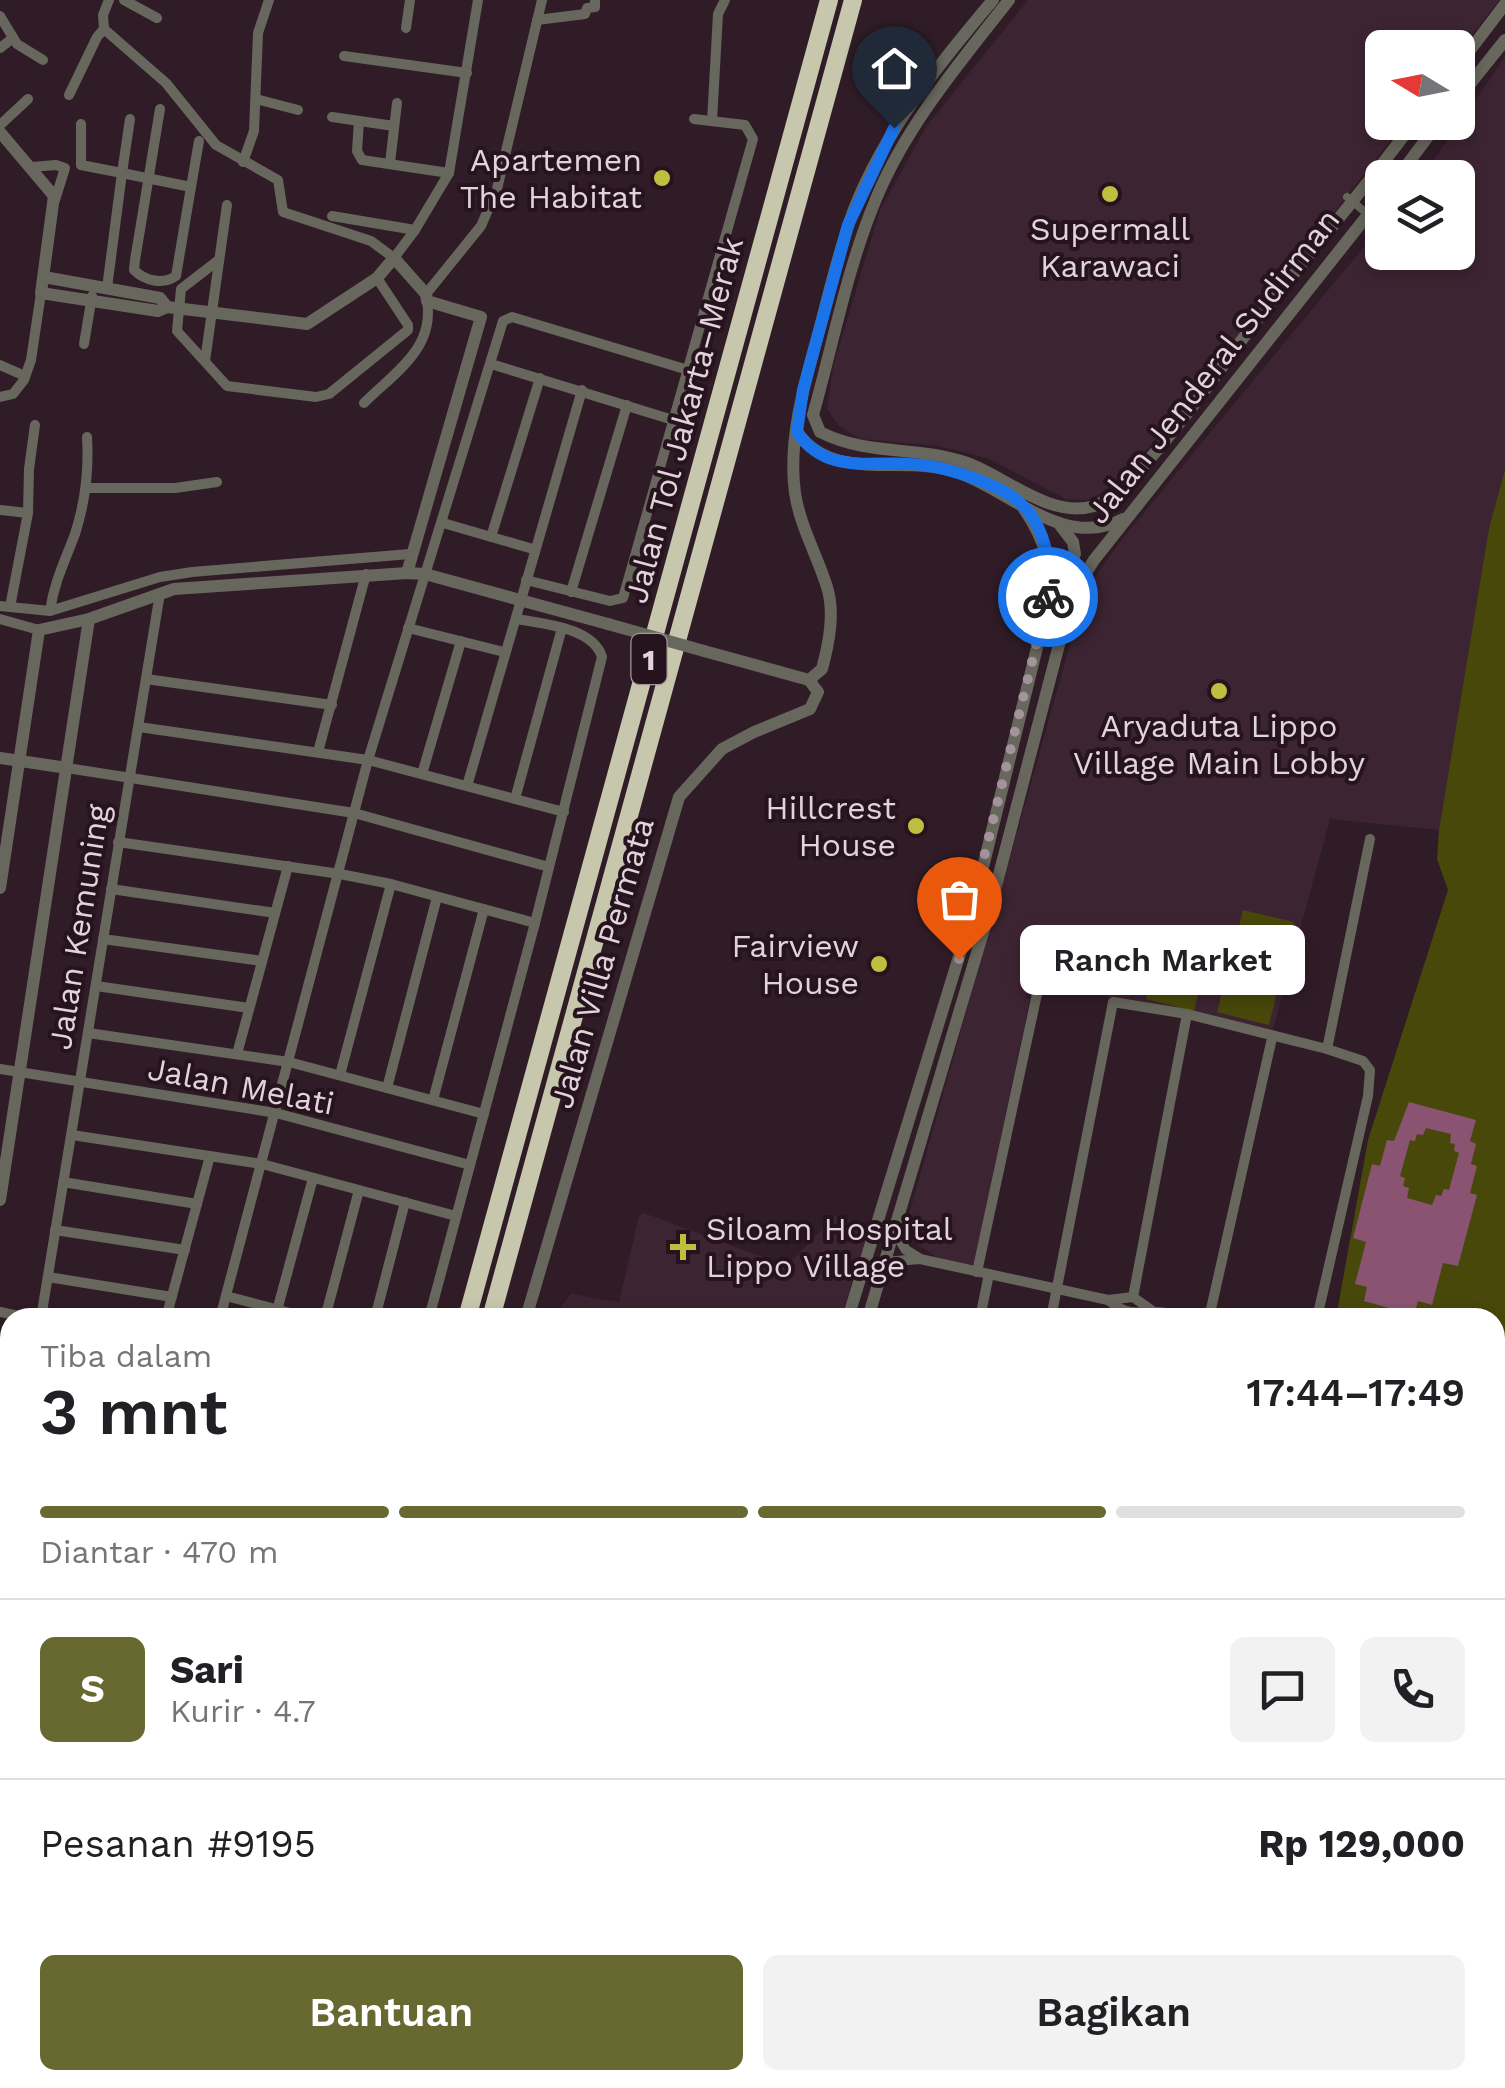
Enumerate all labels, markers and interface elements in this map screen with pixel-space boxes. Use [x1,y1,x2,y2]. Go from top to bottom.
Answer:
pin [852,26,937,129]
north arrow [1365,30,1475,140]
map controls [1365,30,1475,270]
icon: home [867,41,922,96]
place label: Apartemen The Habitat [460,141,642,216]
button: layers [1365,160,1475,270]
marker: Apartemen The Habitat [651,167,673,189]
marker: Supermall Karawaci [1099,183,1121,205]
street label: Jalan Jenderal Sudirman [1078,201,1348,531]
place label: Supermall Karawaci [1030,210,1190,285]
street label: Jalan Tol Jakarta–Merak [617,233,751,607]
courier [998,547,1098,647]
icon: bike [1021,570,1076,625]
road number: 1 [632,634,666,684]
marker: Aryaduta Lippo Village Main Lobby [1208,680,1230,702]
place label: Aryaduta Lippo Village Main Lobby [1073,707,1365,782]
place label: Hillcrest House [765,789,896,864]
street label: Jalan Kemuning [41,801,117,1052]
street label: Jalan Villa Permata [542,813,662,1113]
marker: Hillcrest House [905,815,927,837]
pin [917,857,1002,960]
icon: bag [932,872,987,927]
callout: Ranch Market [1019,924,1304,994]
place label: Fairview House [731,927,859,1002]
text: Ranch Market [1053,941,1272,979]
marker: Fairview House [868,953,890,975]
street label: Jalan Melati [145,1049,337,1123]
place label: Siloam Hospital Lippo Village [706,1210,953,1285]
marker: Siloam Hospital Lippo Village [670,1234,696,1260]
text: Tiba dalam [40,1337,212,1375]
text: 17:44–17:49 [1247,1371,1465,1415]
text: 3 mnt [40,1374,228,1450]
text: Diantar · 470 m [40,1533,279,1571]
button: chat [1230,1637,1335,1742]
button: phone [1360,1637,1465,1742]
text: Sari [170,1648,244,1692]
text: S [80,1667,105,1711]
text: Kurir · 4.7 [170,1692,316,1730]
text: Pesanan #9195 [40,1822,316,1866]
text: Rp 129,000 [1258,1822,1465,1866]
button: Bantuan [40,1955,743,2070]
button: Bagikan [763,1955,1465,2070]

